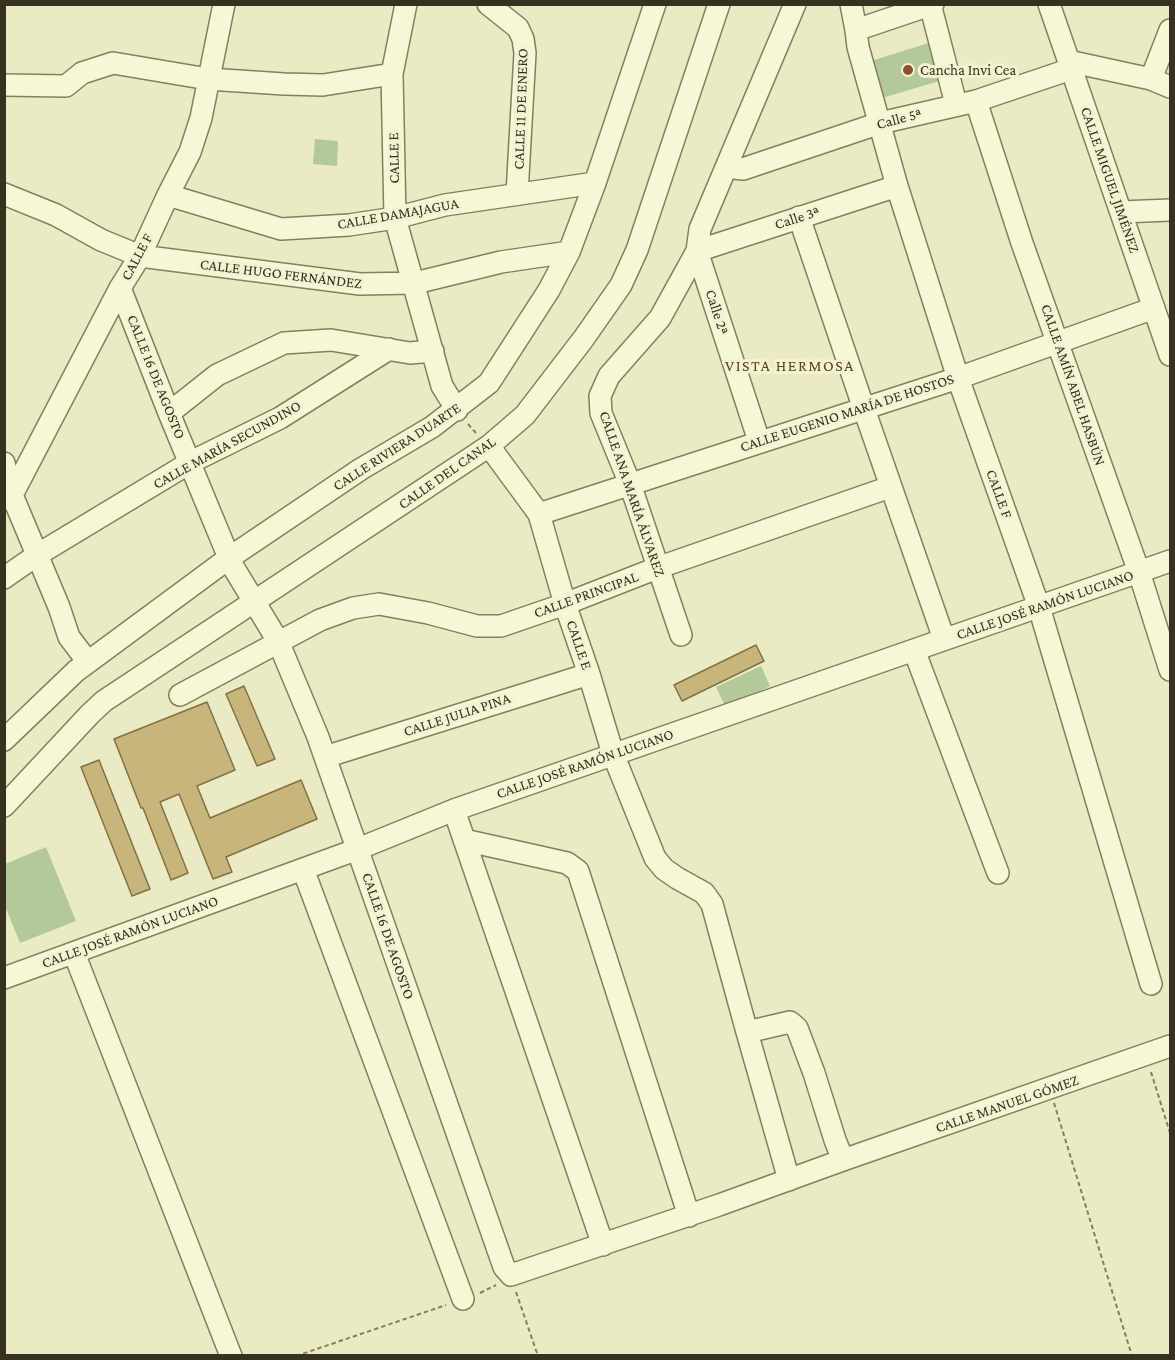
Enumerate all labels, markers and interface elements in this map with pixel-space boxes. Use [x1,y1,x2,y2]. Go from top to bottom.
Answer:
street label: CALLE 11 DE ENERO [510,48,532,170]
place label: Cancha Invi Cea [920,61,1016,79]
marker: Cancha Invi Cea [901,63,915,77]
street label: Calle 5ª [875,104,923,134]
street label: CALLE MIGUEL JIMÉNEZ [1077,105,1143,255]
street label: CALLE E [385,132,403,184]
street label: CALLE DAMAJAGUA [336,194,460,234]
street label: Calle 3ª [772,202,822,234]
street label: CALLE F [117,230,157,284]
street label: CALLE HUGO FERNÁNDEZ [199,255,363,293]
street label: Calle 2ª [701,287,733,337]
street label: CALLE AMÍN ABEL HASBÚN [1037,302,1109,468]
street label: CALLE 16 DE AGOSTO [123,312,189,442]
district label: VISTA HERMOSA [725,356,855,376]
street label: CALLE EUGENIO MARÍA DE HOSTOS [738,370,956,456]
street label: CALLE MARÍA SECUNDINO [150,397,304,493]
street label: CALLE RIVIERA DUARTE [330,399,464,495]
street label: CALLE ANA MARÍA ÁLVAREZ [595,409,669,579]
street label: CALLE DEL CANAL [395,433,499,513]
street label: CALLE F [982,467,1016,521]
street label: CALLE JOSÉ RAMÓN LUCIANO [954,566,1136,644]
street label: CALLE PRINCIPAL [531,568,641,622]
street label: CALLE E [562,618,596,672]
street label: CALLE JULIA PINA [401,689,513,741]
street label: CALLE JOSÉ RAMÓN LUCIANO [494,725,676,803]
street label: CALLE 16 DE AGOSTO [358,870,418,1002]
street label: CALLE JOSÉ RAMÓN LUCIANO [39,892,221,972]
street label: CALLE MANUEL GÓMEZ [933,1071,1081,1137]

